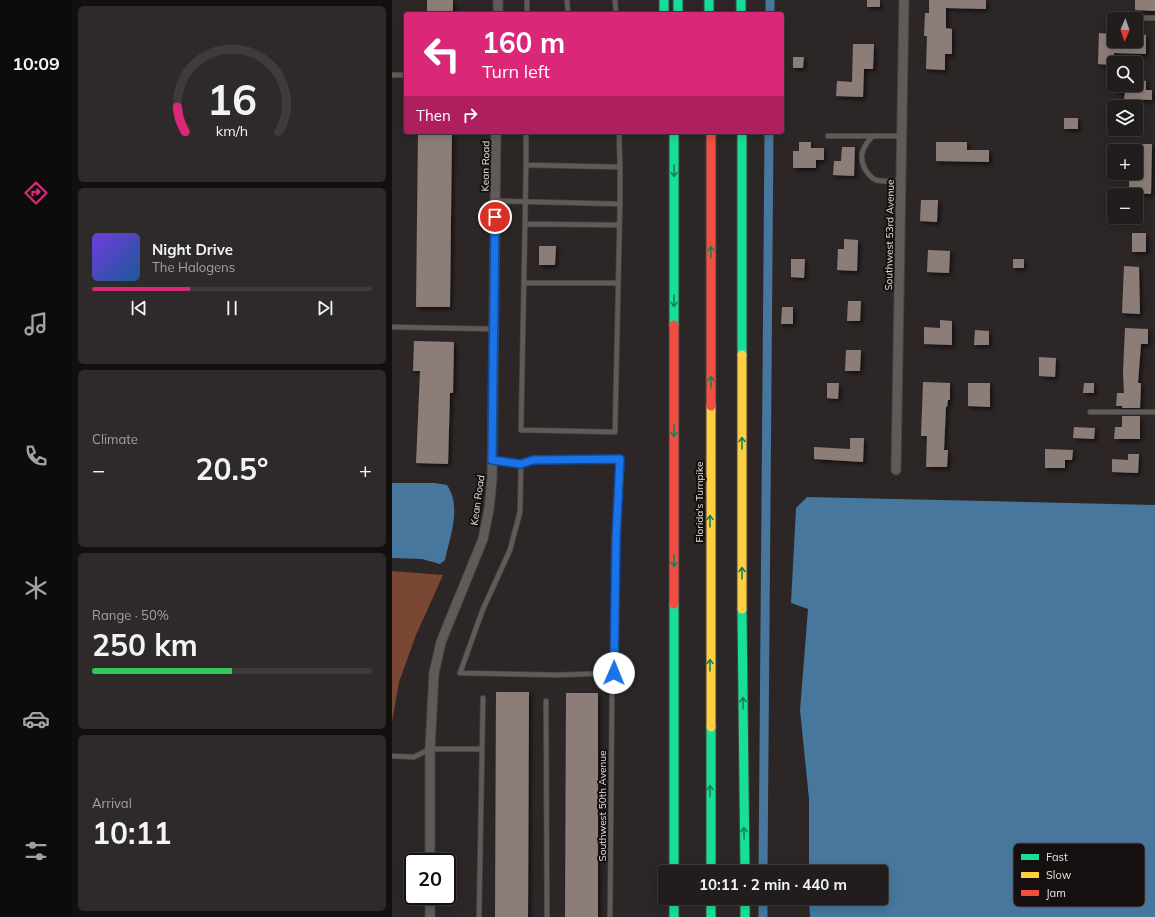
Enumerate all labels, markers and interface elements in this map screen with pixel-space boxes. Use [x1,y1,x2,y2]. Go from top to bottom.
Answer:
north arrow [1107,12,1143,48]
map controls [1107,12,1143,224]
text: 160 m [482,25,565,60]
icon: left [416,28,468,80]
text: 10:09 [12,52,60,75]
button: search [1107,56,1143,92]
text: Turn left [482,60,550,83]
text: 16 [207,73,257,125]
button: layers [1107,100,1143,136]
icon: right [459,104,481,126]
text: Then [416,106,451,125]
text: km/h [216,122,248,140]
street label: Kean Road [479,141,492,191]
button: + [1107,144,1143,180]
one-way arrow [670,164,678,177]
icon: directions [22,179,50,207]
street label: Southwest 53rd Avenue [882,179,897,291]
button: − [1107,188,1143,224]
pin [478,200,512,234]
icon: arrive [484,206,506,228]
text: Night Drive [152,240,233,259]
one-way arrow [707,246,715,259]
text: The Halogens [152,259,235,275]
one-way arrow [670,294,678,307]
icon: previous [128,297,150,319]
icon: pause [221,297,243,319]
icon: next [314,297,336,319]
icon: music [22,310,50,338]
one-way arrow [707,376,715,389]
one-way arrow [670,424,678,437]
text: Climate [92,431,138,447]
one-way arrow [738,437,746,450]
icon: phone [22,442,50,470]
text: 20.5° [196,450,268,488]
text: − [92,456,105,484]
text: + [359,456,372,484]
street label: Florida's Turnpike [693,462,706,542]
street label: Kean Road [468,474,487,526]
one-way arrow [706,515,714,528]
one-way arrow [670,554,678,567]
one-way arrow [738,567,746,580]
icon: climate [22,574,50,602]
text: Range · 50% [92,607,169,623]
text: 250 km [92,626,198,664]
position arrow [593,652,635,694]
one-way arrow [706,659,714,672]
one-way arrow [739,697,747,710]
icon: car [22,705,50,733]
street label: Southwest 50th Avenue [596,751,609,861]
one-way arrow [706,785,714,798]
text: Arrival [92,795,132,811]
text: 10:11 [92,814,171,852]
one-way arrow [740,827,748,840]
icon: filters [22,837,50,865]
legend [1013,843,1145,907]
text: Fast [1046,850,1068,864]
speed limit sign: 20 [404,853,456,905]
text: Slow [1046,868,1072,882]
text: 10:11 · 2 min · 440 m [699,875,847,894]
text: Jam [1046,886,1066,900]

